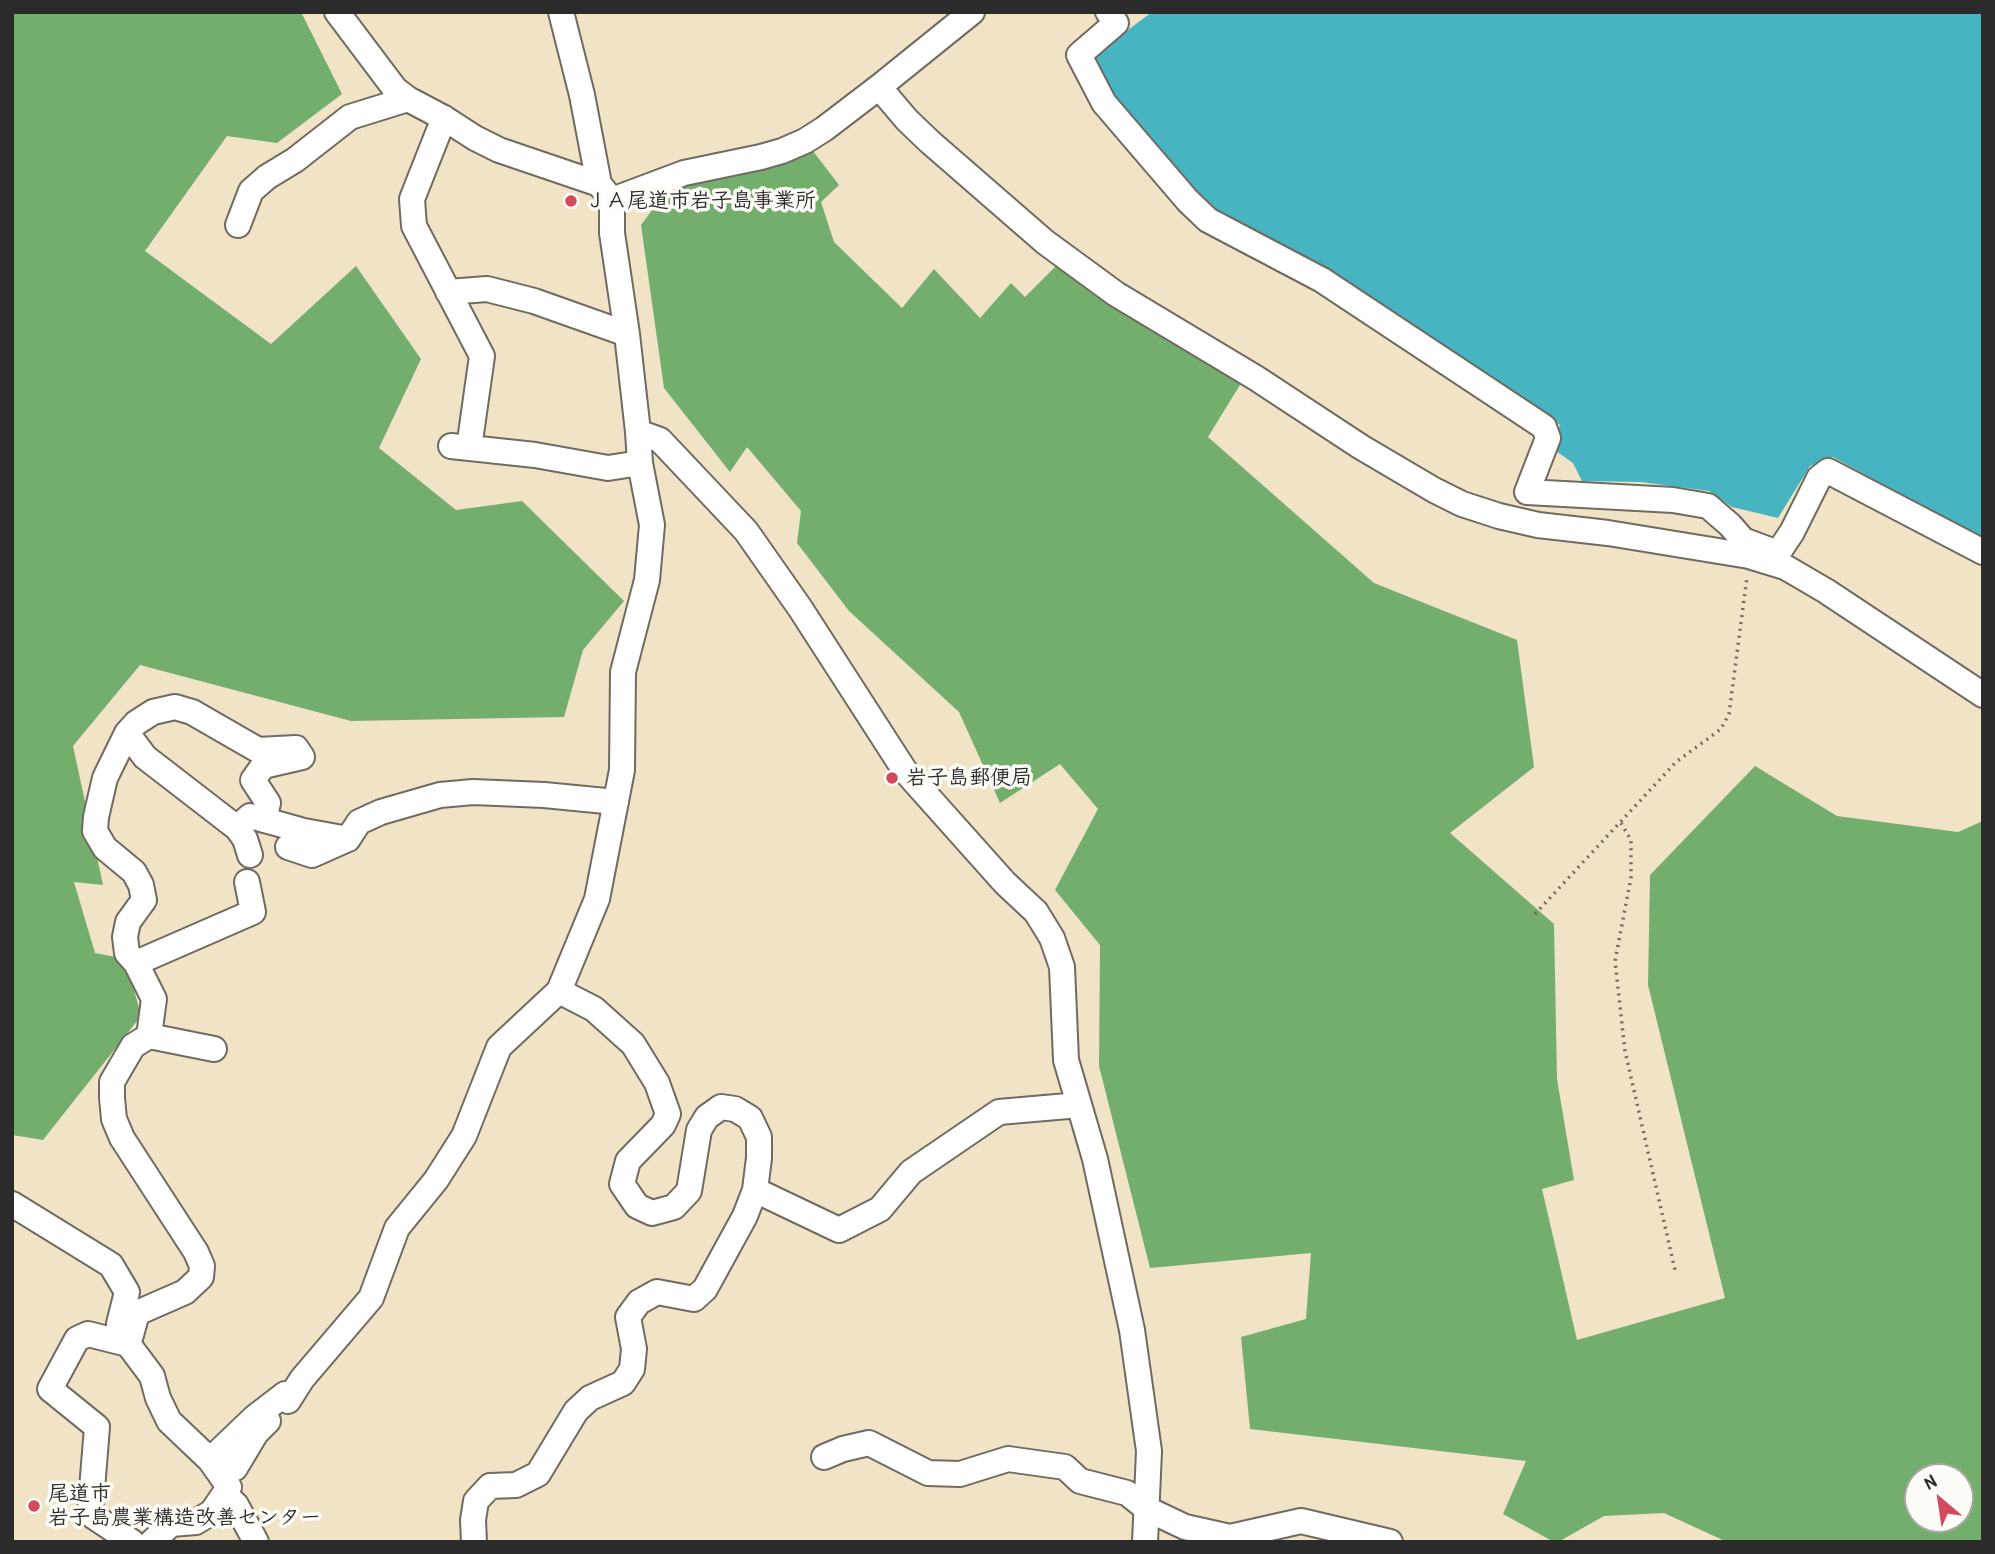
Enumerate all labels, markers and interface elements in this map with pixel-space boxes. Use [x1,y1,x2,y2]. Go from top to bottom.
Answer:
place label: ＪＡ尾道市岩子島事業所 [585,188,816,214]
marker: ＪＡ尾道市岩子島事業所 [563,193,579,209]
place label: 岩子島郵便局 [906,765,1032,791]
marker: 岩子島郵便局 [884,770,900,786]
north arrow [1904,1463,1974,1533]
text: N [1919,1468,1941,1495]
place label: 尾道市 岩子島農業構造改善センター [48,1481,321,1531]
marker: 尾道市 岩子島農業構造改善センター [26,1498,42,1514]

